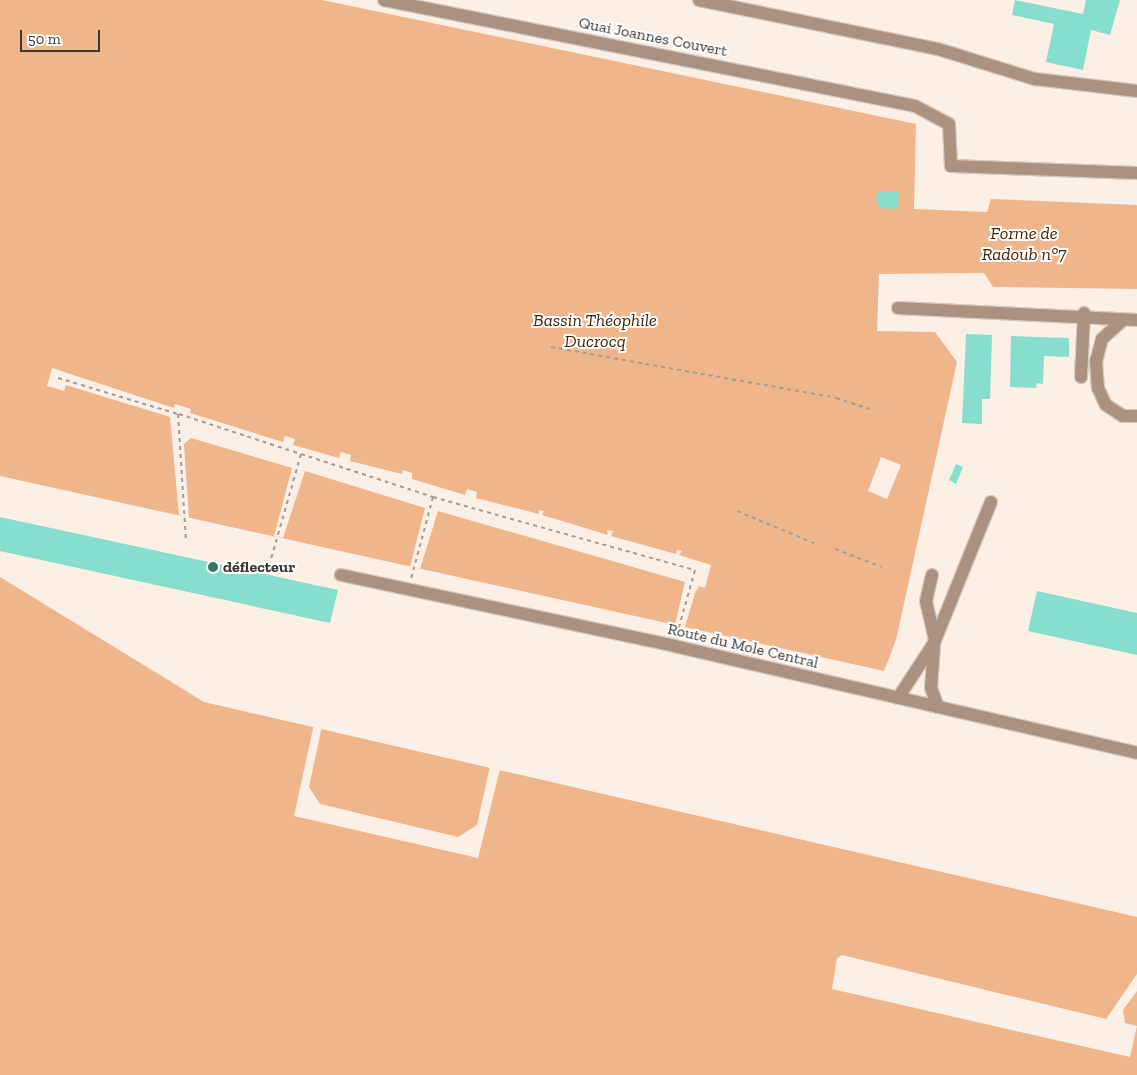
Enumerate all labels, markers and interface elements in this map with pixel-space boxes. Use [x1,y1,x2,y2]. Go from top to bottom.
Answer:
street label: Quai Joannes Couvert [577,13,729,61]
scale bar [22,20,102,52]
text: 50 m [28,30,61,48]
water label: Forme de Radoub n°7 [982,223,1066,266]
water label: Bassin Théophile Ducrocq [533,310,657,352]
place label: déflecteur [223,557,295,577]
marker: déflecteur [207,561,219,573]
street label: Route du Mole Central [666,619,820,673]

